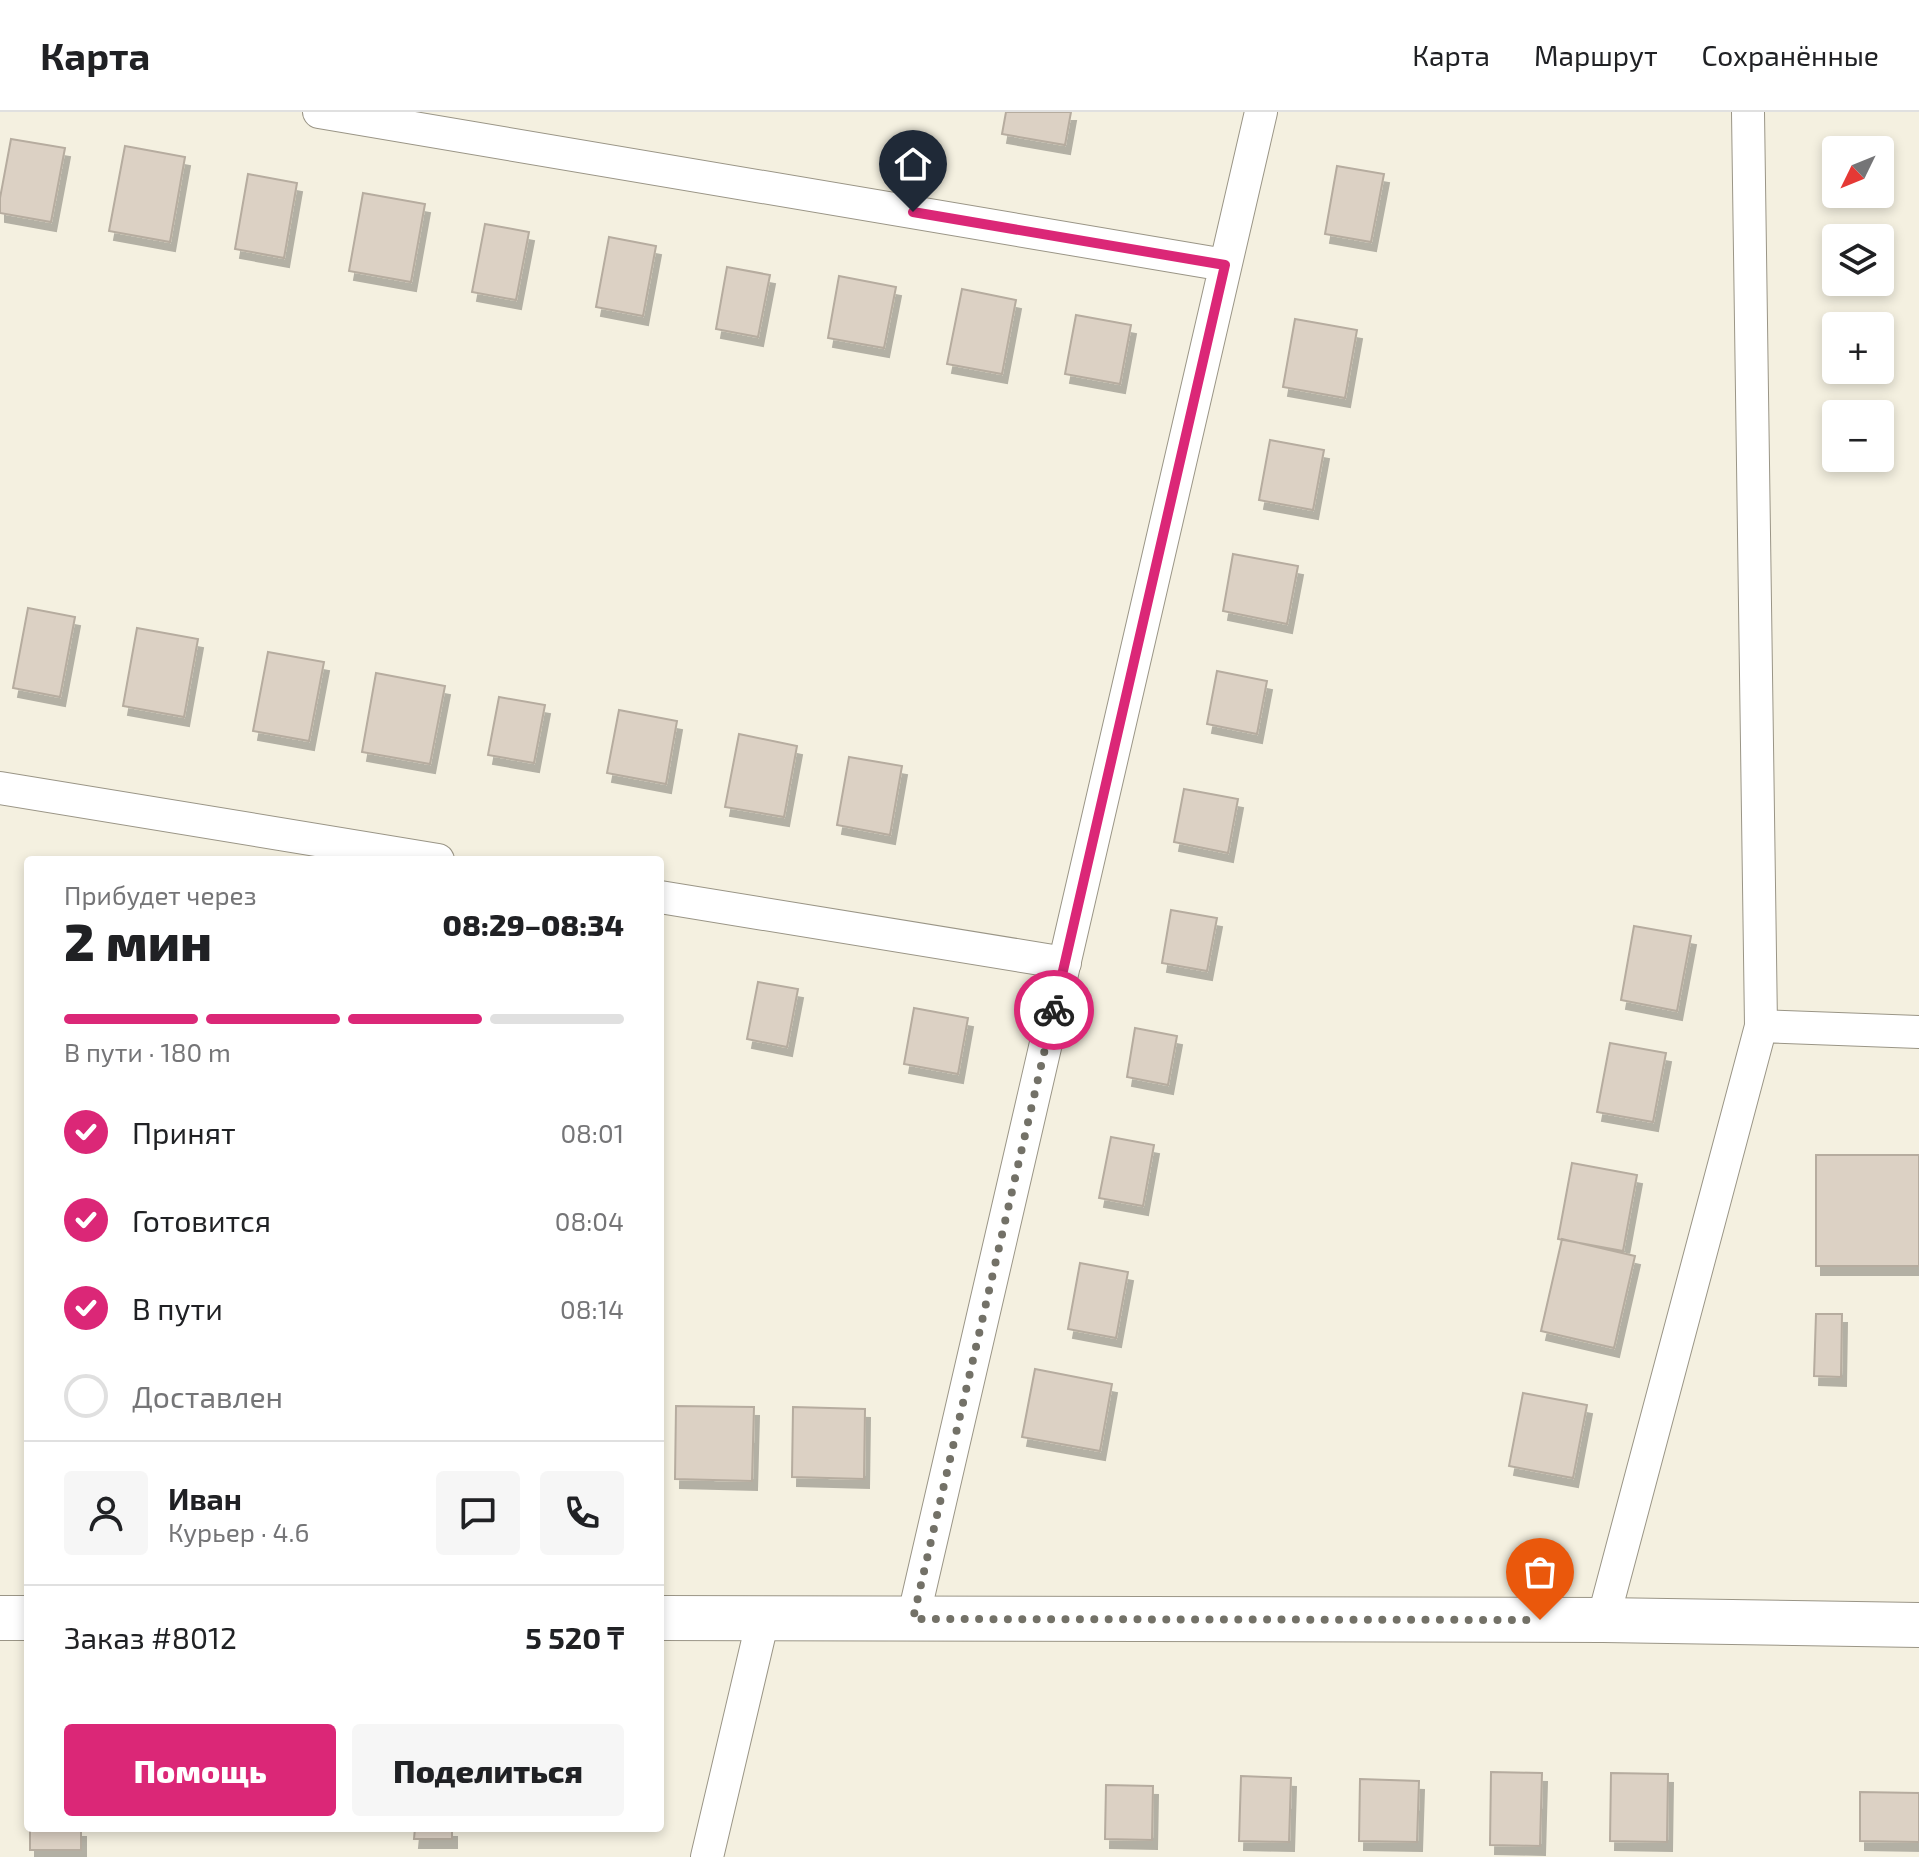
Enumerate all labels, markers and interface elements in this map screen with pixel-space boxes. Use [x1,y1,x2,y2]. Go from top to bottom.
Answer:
text: Карта [40,32,150,78]
text: Карта [1412,38,1490,72]
text: Маршрут [1534,38,1658,72]
text: Сохранённые [1702,38,1879,72]
pin [879,130,947,212]
north arrow [1822,136,1894,208]
map controls [1822,136,1894,472]
icon: home [891,142,935,186]
button: layers [1822,224,1894,296]
button: + [1822,312,1894,384]
button: − [1822,400,1894,472]
text: Прибудет через [64,879,257,910]
text: 08:29–08:34 [443,906,624,942]
text: 2 мин [64,909,212,971]
courier [1014,970,1094,1050]
icon: bike [1032,988,1076,1032]
text: В пути · 180 m [64,1036,231,1067]
icon: check [64,1110,108,1154]
text: Принят [132,1114,236,1150]
text: 08:01 [560,1117,624,1148]
icon: check [64,1198,108,1242]
text: Готовится [132,1202,271,1238]
text: 08:04 [555,1205,624,1236]
icon: check [64,1286,108,1330]
text: В пути [132,1290,223,1326]
text: 08:14 [560,1293,624,1324]
text: Доставлен [132,1378,283,1414]
button: person [64,1471,148,1555]
button: chat [436,1471,520,1555]
button: phone [540,1471,624,1555]
text: Иван [168,1480,242,1516]
text: Курьер · 4.6 [168,1516,309,1547]
pin [1506,1538,1574,1620]
icon: bag [1518,1550,1562,1594]
text: Заказ #8012 [64,1619,237,1655]
text: 5 520 ₸ [525,1619,624,1655]
button: Помощь [64,1724,336,1816]
button: Поделиться [352,1724,624,1816]

